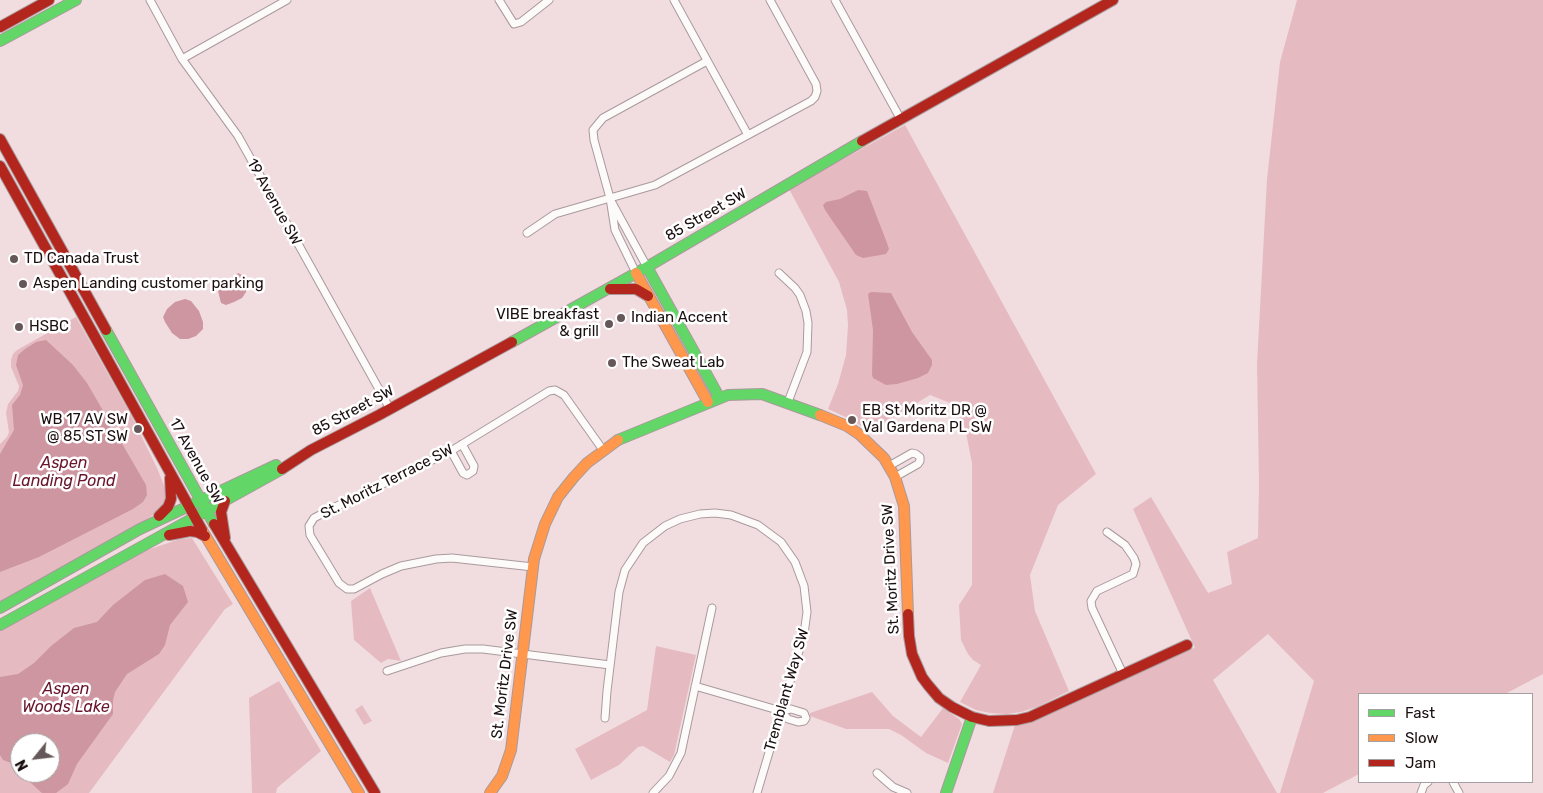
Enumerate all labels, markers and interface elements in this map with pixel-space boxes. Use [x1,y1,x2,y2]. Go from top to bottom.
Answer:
street label: 19 Avenue SW [243,155,305,249]
street label: 85 Street SW [662,185,750,245]
place label: TD Canada Trust [24,250,139,268]
marker: TD Canada Trust [8,253,20,265]
place label: Aspen Landing customer parking [33,275,264,293]
marker: Aspen Landing customer parking [17,278,29,290]
place label: VIBE breakfast & grill [496,306,599,341]
place label: Indian Accent [631,309,728,327]
marker: Indian Accent [615,312,627,324]
place label: HSBC [29,318,69,336]
marker: VIBE breakfast & grill [603,318,615,330]
marker: HSBC [13,321,25,333]
place label: The Sweat Lab [622,354,725,372]
marker: The Sweat Lab [606,357,618,369]
street label: 85 Street SW [309,382,397,440]
place label: EB St Moritz DR @ Val Gardena PL SW [862,402,992,437]
place label: WB 17 AV SW @ 85 ST SW [41,411,128,446]
marker: EB St Moritz DR @ Val Gardena PL SW [846,414,858,426]
street label: 17 Avenue SW [165,415,227,507]
marker: WB 17 AV SW @ 85 ST SW [132,423,144,435]
street label: St. Moritz Terrace SW [318,441,456,523]
water label: Aspen Landing Pond [12,453,116,491]
street label: St. Moritz Drive SW [879,503,903,635]
street label: St. Moritz Drive SW [488,608,522,740]
street label: Tremblant Way SW [761,626,813,754]
water label: Aspen Woods Lake [22,679,110,717]
legend [1358,693,1533,783]
text: Fast [1405,704,1435,722]
text: Slow [1405,729,1438,747]
north arrow [10,733,60,783]
text: Jam [1405,754,1436,772]
text: N [12,757,32,774]

